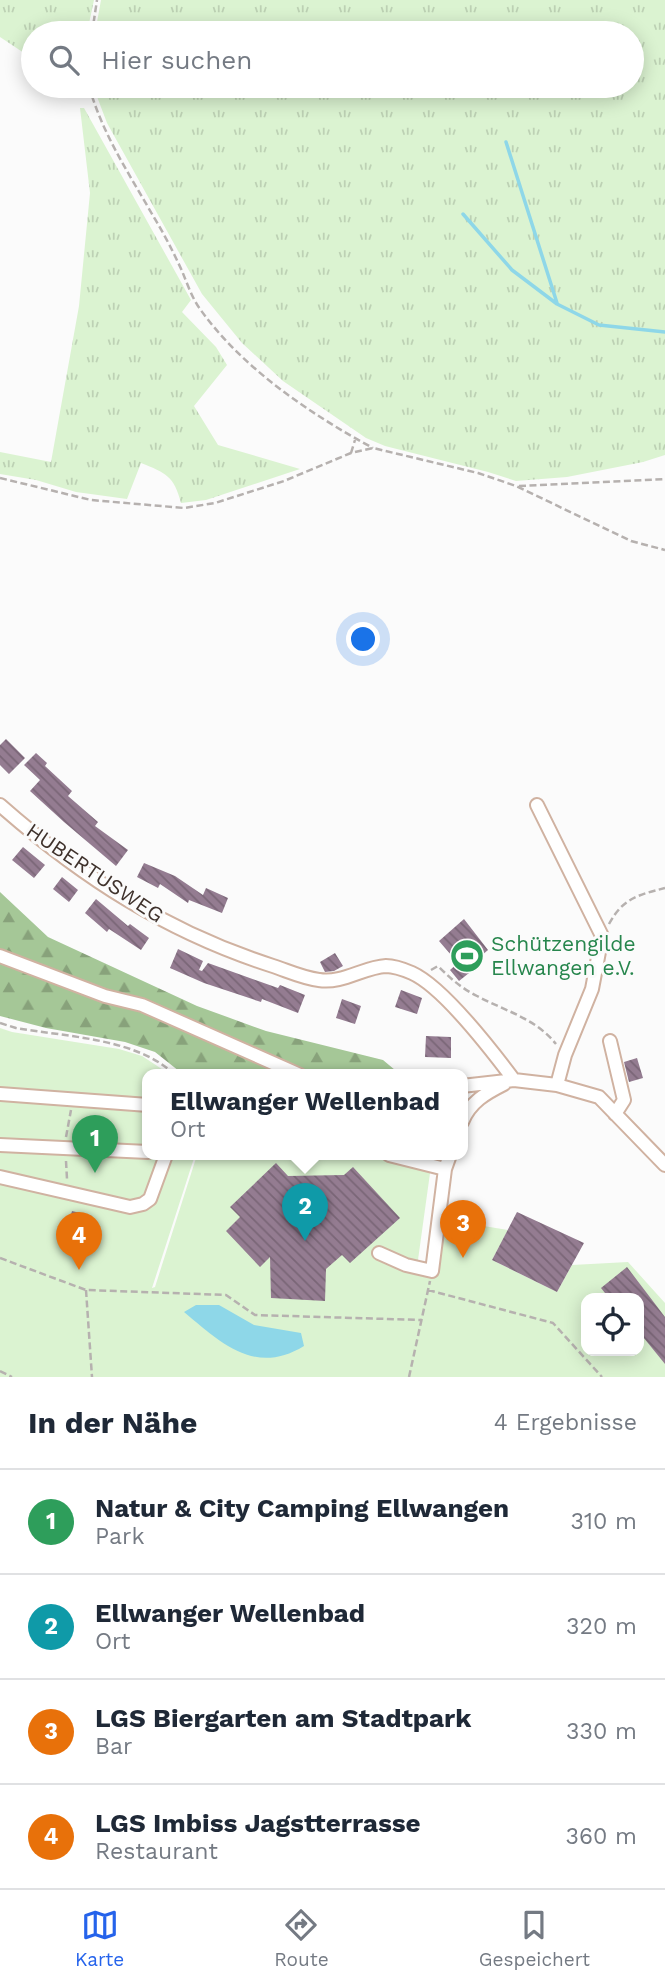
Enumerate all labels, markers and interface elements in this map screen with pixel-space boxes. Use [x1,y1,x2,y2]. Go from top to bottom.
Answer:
search box [21,21,644,98]
icon: search [45,41,83,79]
text: Hier suchen [101,45,252,75]
your location [346,622,380,656]
street label: HUBERTUSWEG [22,817,169,928]
place label: Schützengilde Ellwangen e.V. [491,931,636,980]
sports icon: Schützengilde Ellwangen e.V. [448,937,486,975]
popup [142,1069,468,1160]
text: Ellwanger Wellenbad [170,1086,440,1116]
pin: 1 [72,1115,118,1173]
text: Ort [170,1116,205,1143]
pin: 2 [282,1183,328,1241]
pin: 3 [440,1200,486,1258]
pin: 4 [56,1212,102,1270]
map controls [581,1293,644,1356]
button: locate [581,1293,644,1356]
text: In der Nähe [28,1405,197,1440]
text: 4 Ergebnisse [494,1409,637,1436]
text: Natur & City Camping Ellwangen [95,1493,509,1523]
text: 1 [46,1508,56,1535]
text: 310 m [571,1508,637,1535]
text: Park [95,1523,144,1550]
text: Ellwanger Wellenbad [95,1598,365,1628]
text: 2 [44,1613,58,1640]
text: 320 m [566,1613,637,1640]
text: Ort [95,1628,130,1655]
text: LGS Biergarten am Stadtpark [95,1703,471,1733]
text: 3 [44,1718,58,1745]
text: 330 m [566,1718,637,1745]
text: Bar [95,1733,132,1760]
text: LGS Imbiss Jagstterrasse [95,1808,421,1838]
text: 4 [44,1823,58,1850]
text: 360 m [566,1823,637,1850]
text: Restaurant [95,1838,218,1865]
tab: Karte [75,1906,124,1971]
tab: Route [274,1906,329,1971]
tab: Gespeichert [479,1906,590,1971]

